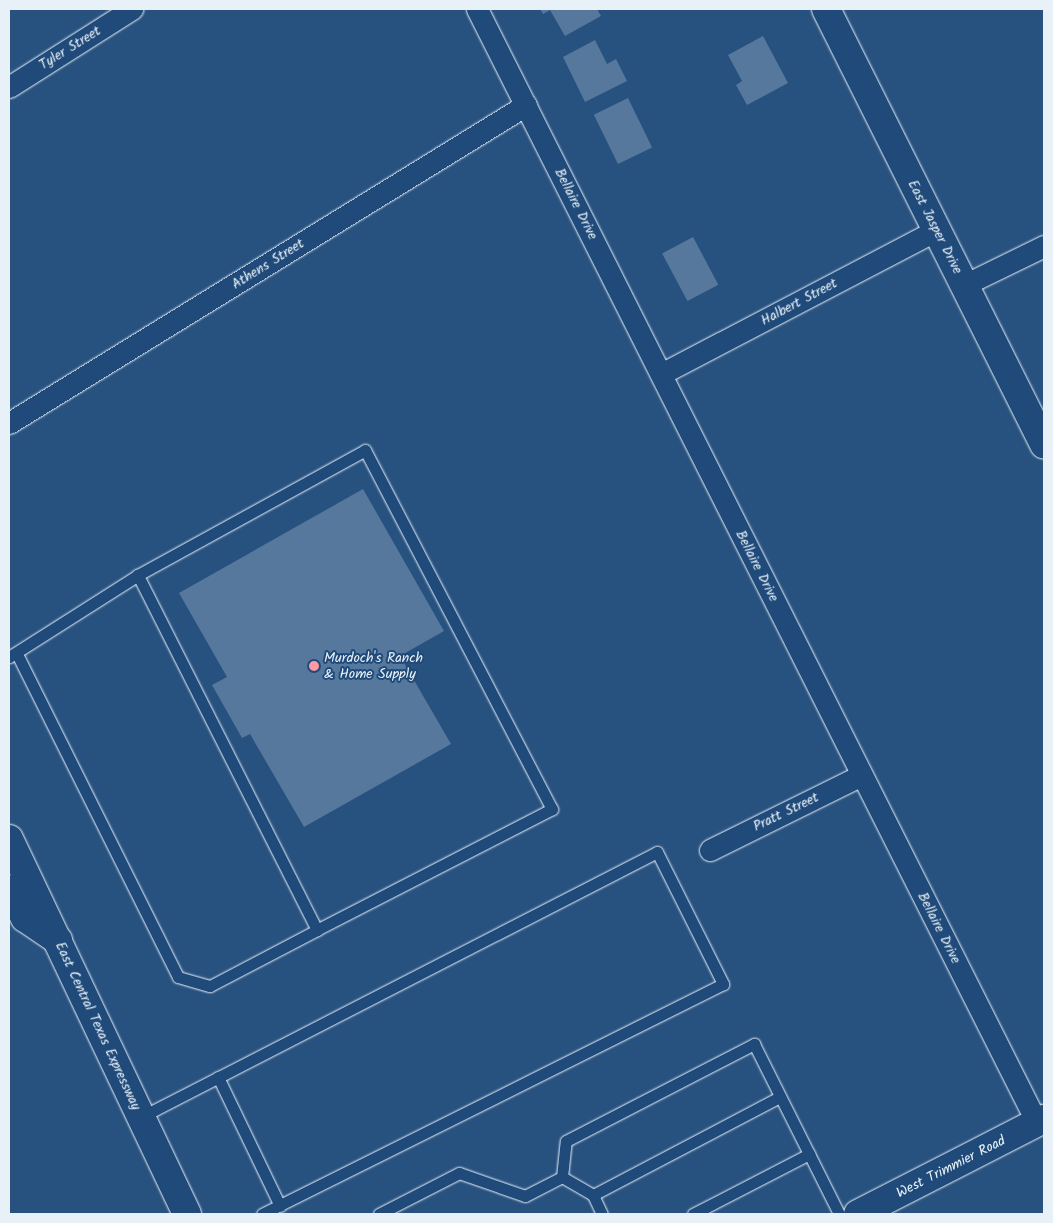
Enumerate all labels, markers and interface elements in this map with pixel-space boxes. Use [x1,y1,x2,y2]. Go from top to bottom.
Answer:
street label: Tyler Street [36,22,104,74]
street label: Bellaire Drive [551,166,601,242]
street label: East Jasper Drive [904,177,966,277]
street label: Athens Street [229,235,307,293]
street label: Halbert Street [758,275,840,329]
street label: Bellaire Drive [732,528,782,604]
place label: Murdoch's Ranch & Home Supply [324,650,423,682]
marker: Murdoch's Ranch & Home Supply [308,660,320,672]
street label: Pratt Street [751,789,821,835]
street label: Bellaire Drive [914,890,964,966]
street label: East Central Texas Expressway [52,939,144,1113]
street label: West Trimmier Road [894,1132,1008,1202]

